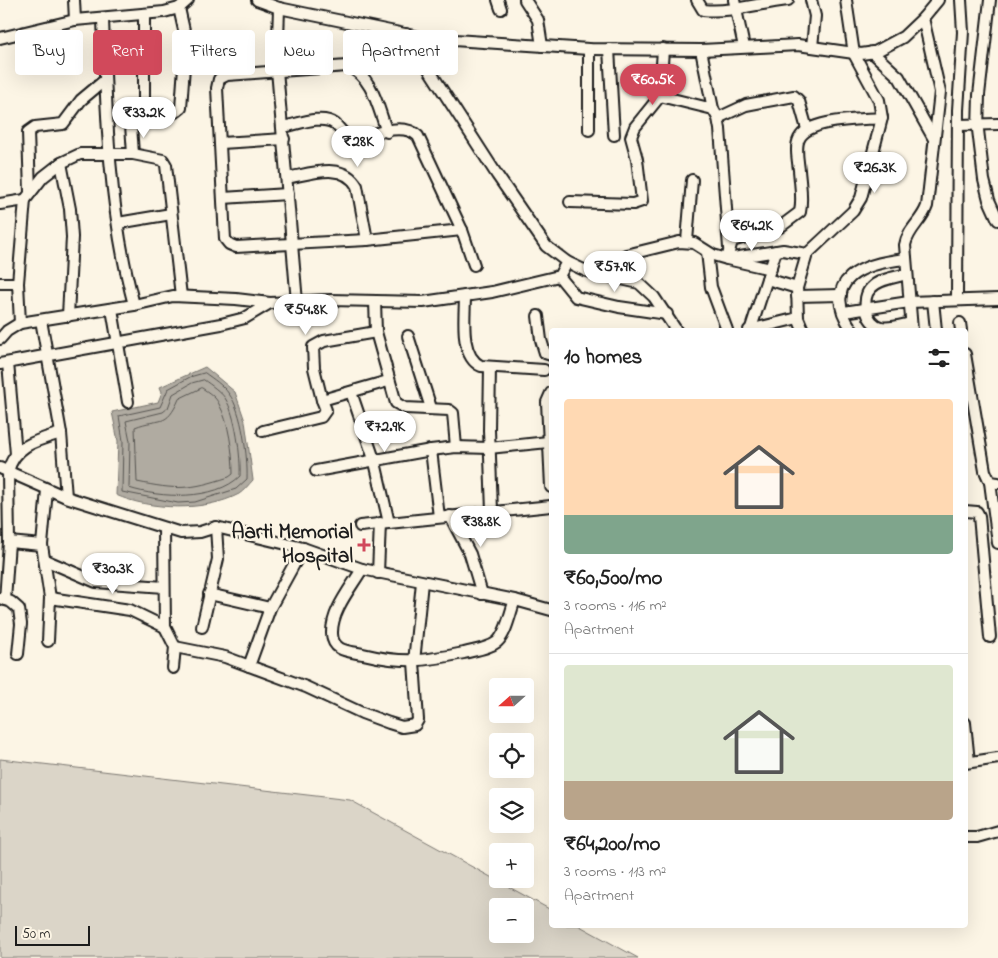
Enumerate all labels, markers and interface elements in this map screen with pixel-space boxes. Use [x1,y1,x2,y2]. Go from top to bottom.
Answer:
chip: Buy [15,30,83,75]
chip: Rent [93,30,162,75]
chip: Filters [172,30,255,75]
chip: New [265,30,333,75]
chip: Apartment [343,30,458,75]
pin: ₹60.5K [612,64,694,106]
text: ₹60.5K [631,68,675,92]
pin: ₹33.2K [103,96,185,139]
text: ₹33.2K [123,101,165,125]
pin: ₹28K [328,126,388,168]
text: ₹28K [342,130,374,154]
pin: ₹26.3K [834,152,916,194]
text: ₹26.3K [854,156,896,180]
pin: ₹64.2K [711,210,793,252]
text: ₹64.2K [731,214,773,238]
pin: ₹57.9K [574,250,656,293]
text: ₹57.9K [594,255,636,279]
pin: ₹54.8K [265,294,347,336]
text: ₹54.8K [285,298,327,322]
text: 10 homes [564,343,642,373]
icon: filters [925,344,953,372]
pin: ₹72.9K [344,410,426,453]
text: ₹72.9K [365,415,405,439]
icon: home [714,432,804,522]
pin: ₹38.8K [440,506,522,548]
text: ₹38.8K [461,510,501,534]
place label: Aarti Memorial Hospital [232,518,353,572]
marker: Aarti Memorial Hospital [357,538,371,552]
pin: ₹30.3K [72,552,154,595]
text: ₹30.3K [93,557,133,581]
text: ₹60,500/mo [564,564,662,594]
text: 3 rooms · 116 m² [564,594,667,618]
text: Apartment [564,618,634,642]
north arrow [489,678,534,722]
map controls [489,678,534,943]
icon: home [714,697,804,787]
button: locate [489,733,534,778]
button: layers [489,788,534,833]
text: ₹64,200/mo [564,830,660,860]
button: + [489,843,534,888]
text: 3 rooms · 113 m² [564,860,666,884]
text: Apartment [564,884,634,908]
button: − [489,898,534,943]
scale bar [15,923,90,946]
text: 50 m [22,924,50,945]

